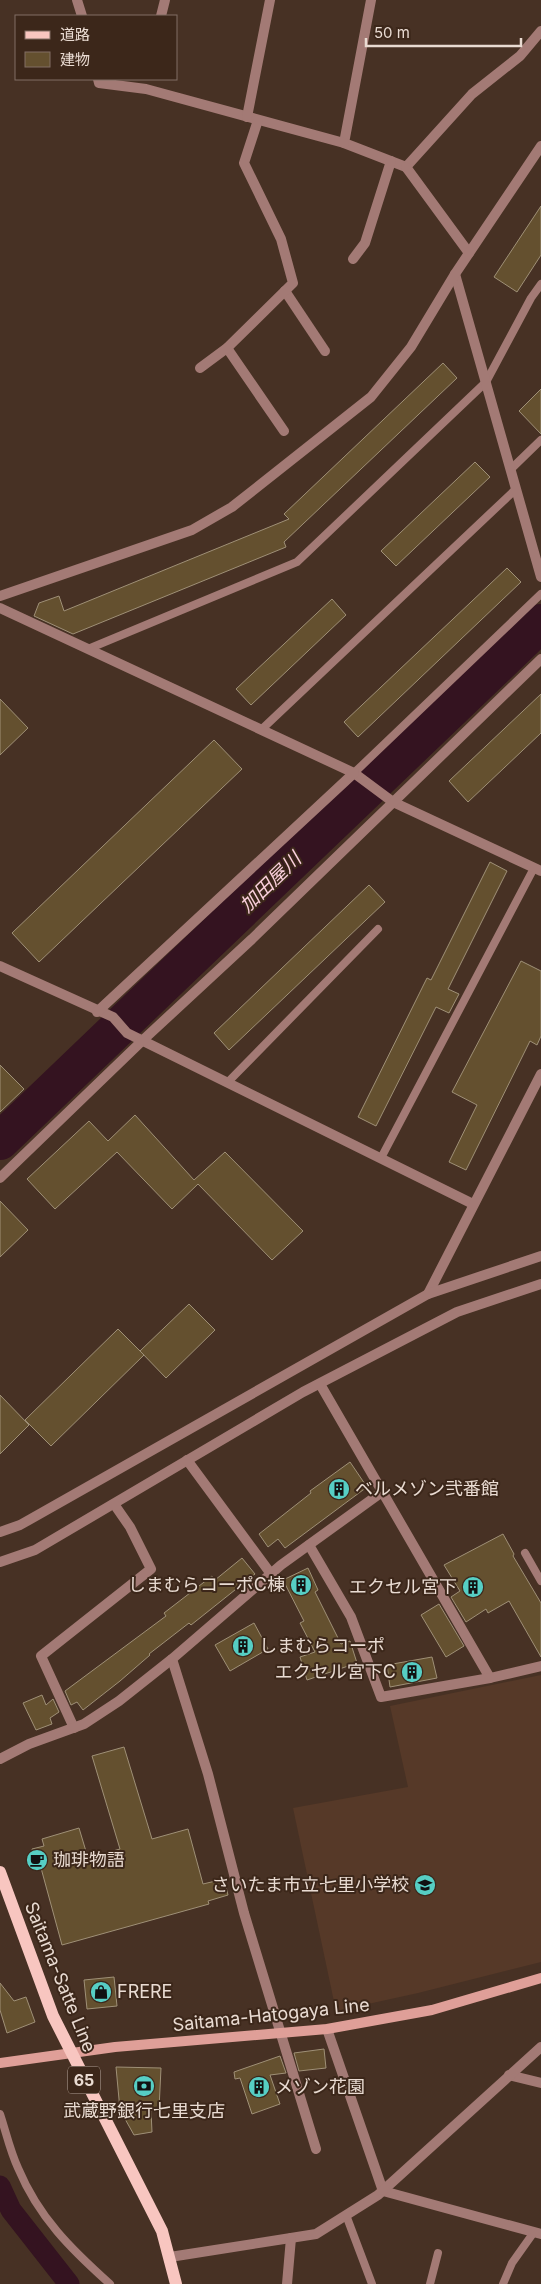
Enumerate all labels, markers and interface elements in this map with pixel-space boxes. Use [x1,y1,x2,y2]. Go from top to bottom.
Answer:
legend [15,15,178,80]
scale bar [366,15,521,47]
text: 50 m [374,23,410,42]
text: 道路 [60,25,90,44]
text: 建物 [60,50,90,69]
water label: 加田屋川 [235,846,307,917]
building icon: ベルメゾン弐番館 [327,1477,351,1501]
place label: ベルメゾン弐番館 [355,1478,499,1499]
building icon: しまむらコーポC棟 [289,1573,313,1597]
place label: しまむらコーポC棟 [128,1574,285,1595]
building icon: エクセル宮下 [461,1575,485,1599]
place label: エクセル宮下 [349,1576,457,1597]
building icon: しまむらコーポ [231,1634,255,1658]
place label: しまむらコーポ [259,1635,385,1656]
building icon: エクセル宮下C [400,1660,424,1684]
place label: エクセル宮下C [275,1661,396,1682]
cafe icon: 珈琲物語 [25,1848,49,1872]
place label: 珈琲物語 [53,1849,125,1870]
school or university icon: さいたま市立七里小学校 [413,1873,437,1897]
place label: さいたま市立七里小学校 [212,1874,409,1895]
street label: Saitama-Satte Line [21,1899,100,2055]
shop icon: FRERE [89,1980,113,2004]
place label: FRERE [117,1981,172,2002]
street label: Saitama-Hatogaya Line [171,1994,371,2035]
road number: 65 [68,2066,100,2094]
bank icon: 武蔵野銀行七里支店 [132,2074,156,2098]
building icon: メゾン花園 [247,2075,271,2099]
place label: メゾン花園 [275,2076,365,2097]
place label: 武蔵野銀行七里支店 [63,2100,225,2121]

